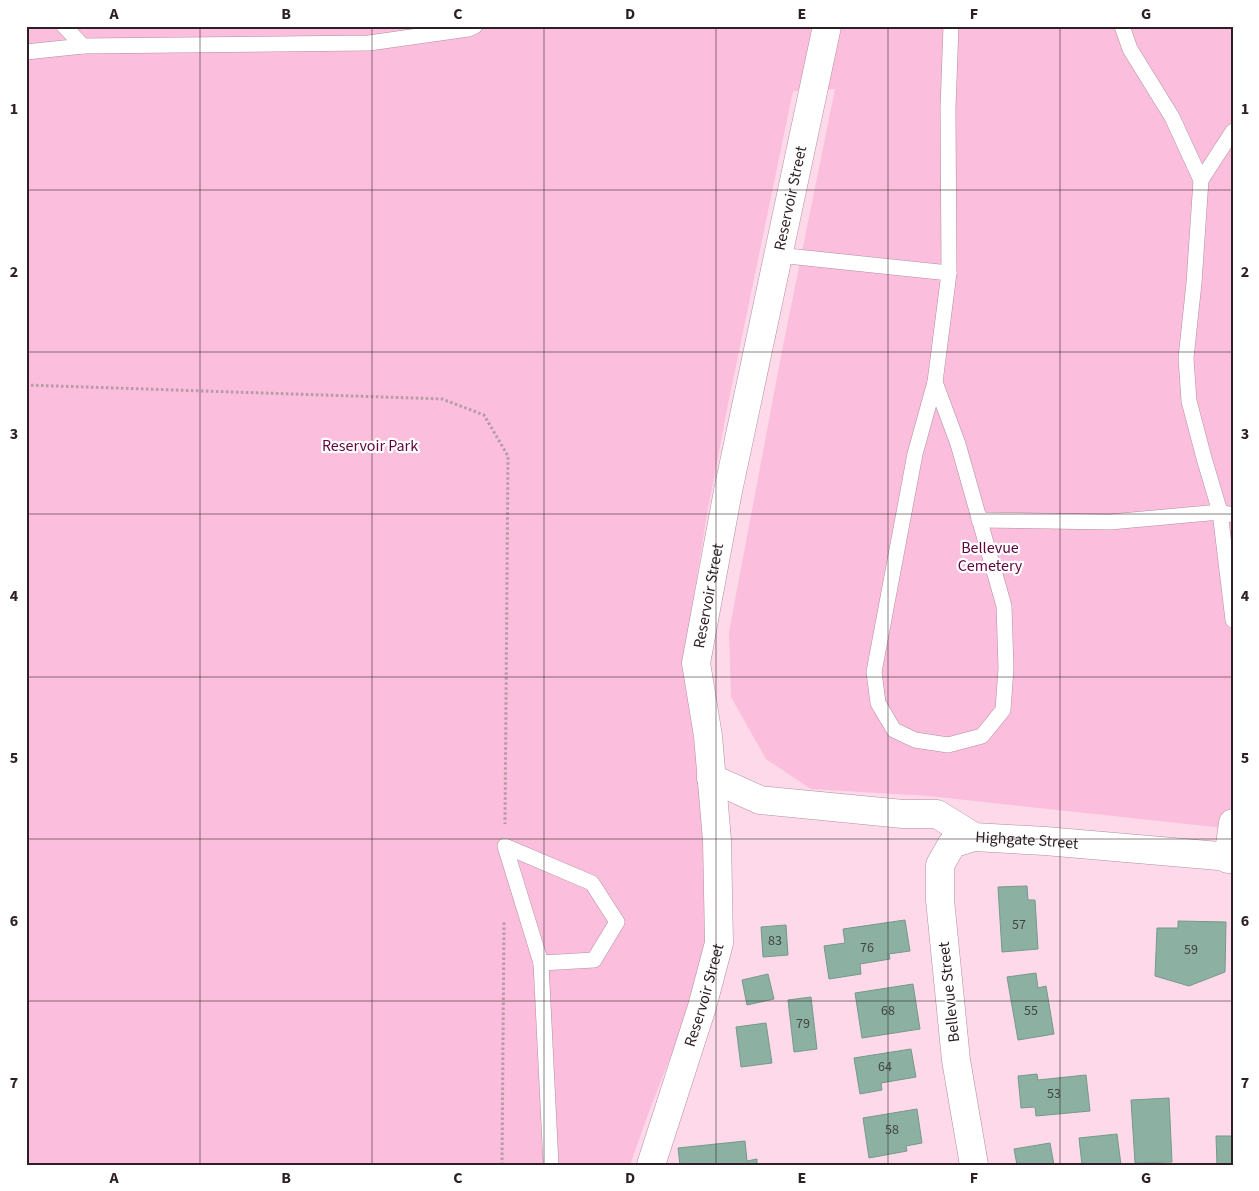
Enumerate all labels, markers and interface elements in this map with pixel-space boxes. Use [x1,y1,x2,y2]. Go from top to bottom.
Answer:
text: A [108,3,119,25]
text: B [281,3,291,25]
text: C [453,3,463,25]
text: D [625,3,635,25]
text: E [798,3,806,25]
text: F [970,3,978,25]
text: G [1141,3,1151,25]
text: 1 [10,98,18,120]
text: 1 [1241,98,1249,120]
street label: Reservoir Street [769,143,812,253]
text: 2 [10,261,18,283]
text: 2 [1241,261,1249,283]
text: 3 [10,423,18,445]
text: 3 [1241,423,1249,445]
park label: Reservoir Park [322,435,418,457]
park label: Bellevue Cemetery [958,537,1023,577]
street label: Reservoir Street [688,541,729,650]
text: 4 [10,585,19,607]
text: 4 [1241,585,1250,607]
text: 5 [10,747,18,769]
text: 5 [1241,747,1249,769]
street label: Highgate Street [975,826,1080,855]
text: 6 [10,910,18,932]
text: 6 [1241,910,1249,932]
house number: 57 [1012,915,1026,935]
house number: 83 [768,931,782,951]
house number: 76 [860,938,874,958]
street label: Bellevue Street [933,940,965,1043]
house number: 59 [1184,940,1198,960]
street label: Reservoir Street [679,941,730,1050]
house number: 68 [881,1001,895,1021]
house number: 55 [1024,1001,1038,1021]
house number: 79 [796,1014,810,1034]
house number: 64 [878,1057,892,1077]
text: 7 [10,1072,18,1094]
text: 7 [1241,1072,1249,1094]
house number: 53 [1047,1084,1061,1104]
house number: 58 [885,1120,899,1140]
text: A [108,1167,119,1189]
text: B [281,1167,291,1189]
text: C [453,1167,463,1189]
text: D [625,1167,635,1189]
text: E [798,1167,806,1189]
text: F [970,1167,978,1189]
text: G [1141,1167,1151,1189]

